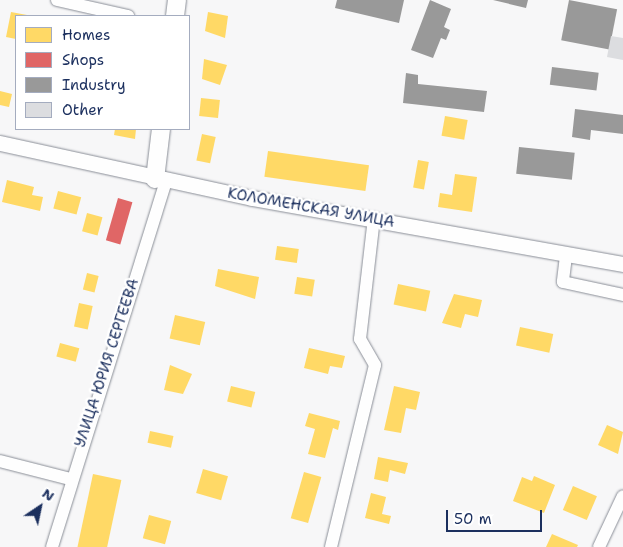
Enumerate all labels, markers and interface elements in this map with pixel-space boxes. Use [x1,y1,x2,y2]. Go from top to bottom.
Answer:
legend [15,15,190,130]
text: Homes [62,25,110,45]
text: Shops [62,50,104,70]
text: Industry [62,75,126,95]
text: Other [62,100,104,120]
street label: КОЛОМЕНСКАЯ УЛИЦА [226,184,396,232]
street label: УЛИЦА ЮРИЯ СЕРГЕЕВА [71,276,143,450]
north arrow [15,482,65,532]
text: N [39,484,58,505]
scale bar [448,500,544,532]
text: 50 m [454,509,492,529]

